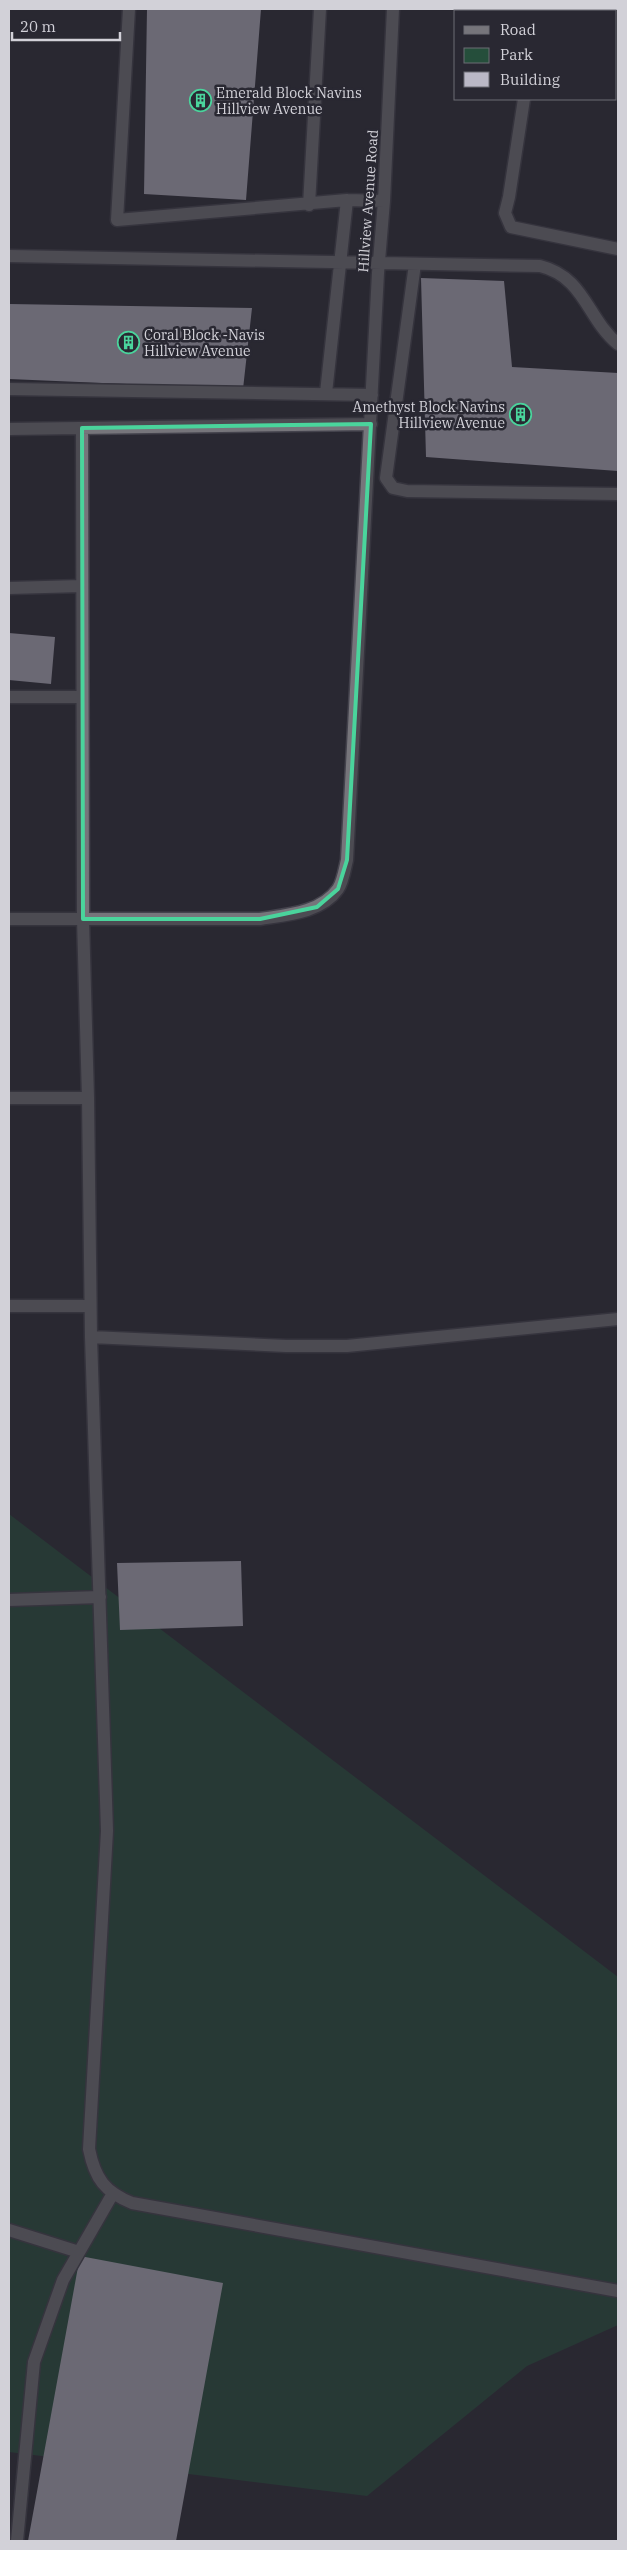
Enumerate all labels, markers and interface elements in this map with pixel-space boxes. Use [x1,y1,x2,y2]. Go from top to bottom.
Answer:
scale bar [12,10,120,42]
legend [454,10,617,100]
text: 20 m [20,17,56,36]
text: Road [500,20,536,39]
text: Park [500,45,533,64]
text: Building [500,70,560,89]
place label: Emerald Block Navins Hillview Avenue [216,84,362,118]
building icon: Emerald Block Navins Hillview Avenue [188,89,212,113]
street label: Hillview Avenue Road [354,128,382,273]
place label: Coral Block -Navis Hillview Avenue [144,326,265,360]
building icon: Coral Block -Navis Hillview Avenue [116,331,140,355]
place label: Amethyst Block Navins Hillview Avenue [353,398,505,432]
building icon: Amethyst Block Navins Hillview Avenue [509,403,533,427]

